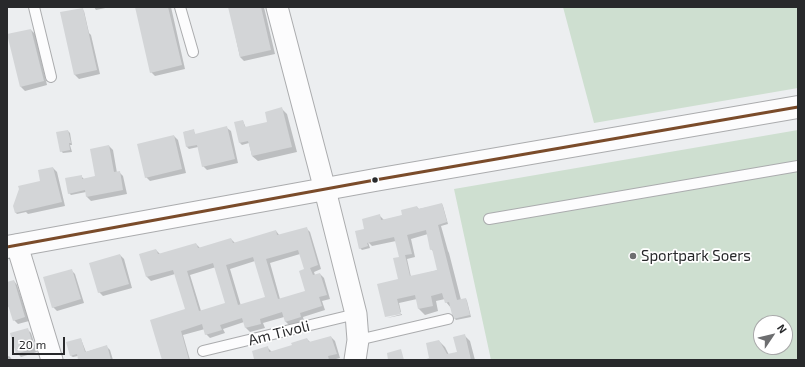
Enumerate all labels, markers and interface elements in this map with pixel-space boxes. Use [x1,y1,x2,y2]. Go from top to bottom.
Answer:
unlabelled marker [370,175,380,185]
place label: Sportpark Soers [641,247,751,265]
marker: Sportpark Soers [628,251,638,261]
north arrow [753,315,793,355]
street label: Am Tivoli [246,317,312,349]
text: N [775,321,790,335]
scale bar [14,329,67,355]
text: 20 m [19,337,46,351]

